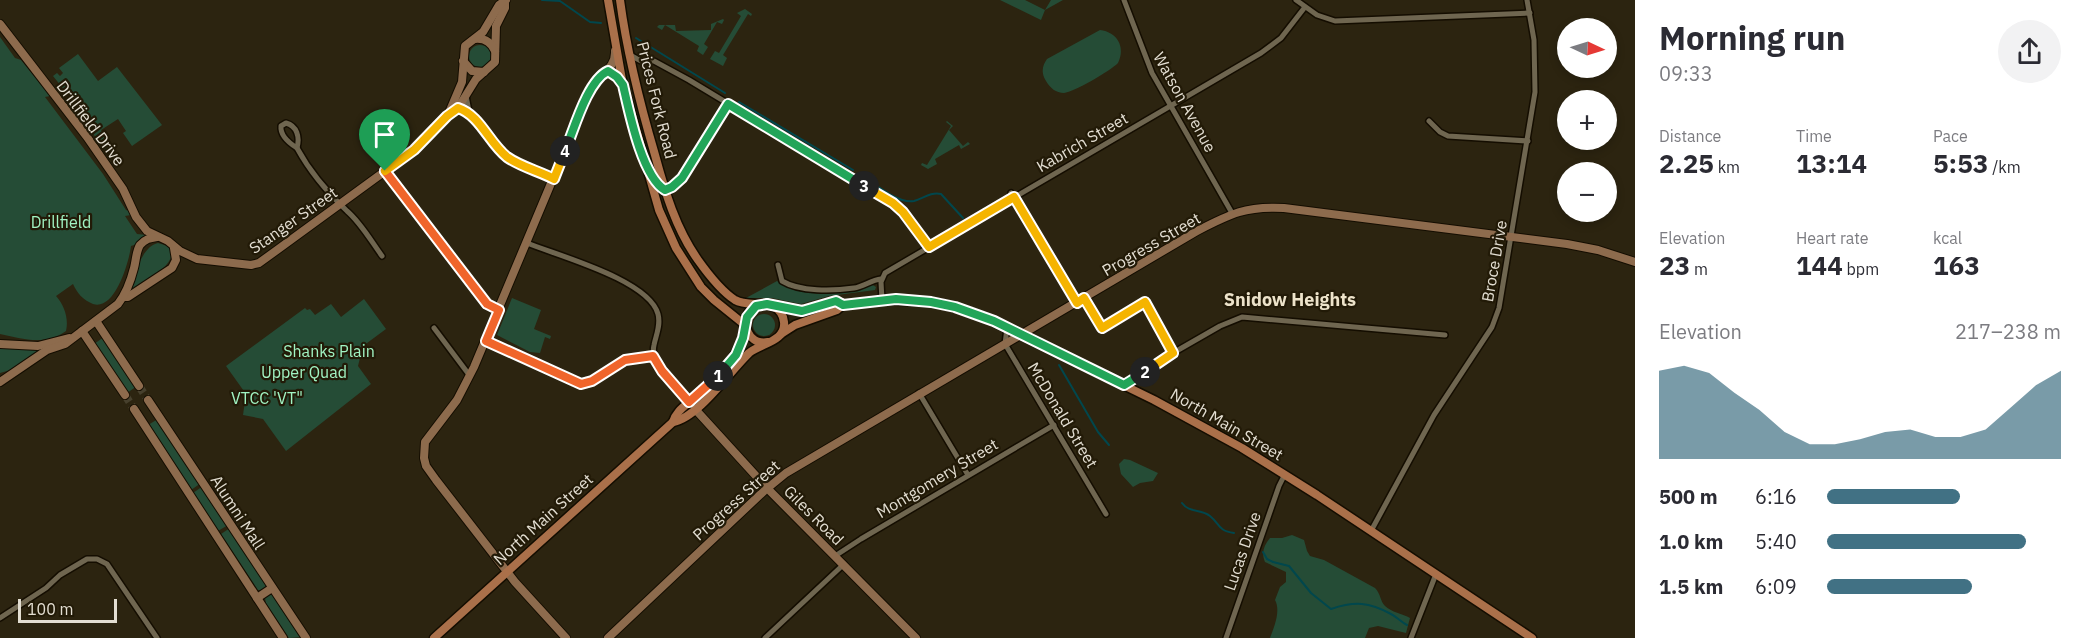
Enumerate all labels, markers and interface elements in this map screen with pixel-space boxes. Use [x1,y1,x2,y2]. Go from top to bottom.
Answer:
text: Morning run [1659,16,1845,59]
north arrow [1557,18,1617,78]
map controls [1557,18,1617,222]
button: share [1998,20,2061,83]
street label: Prices Fork Road [633,39,681,161]
street label: Watson Avenue [1149,48,1221,156]
text: 09:33 [1659,60,1713,87]
street label: Drillfield Drive [52,76,130,170]
button: + [1557,90,1617,150]
street label: Kabrich Street [1033,108,1131,176]
pin [359,109,410,171]
icon: arrive [368,118,401,151]
text: Distance [1659,126,1721,146]
text: Time [1796,126,1832,146]
text: Pace [1933,126,1968,146]
pin: 4 [550,136,580,166]
text: 4 [560,141,570,161]
text: 2.25 [1659,146,1714,180]
text: 13:14 [1796,146,1867,180]
text: 5:53 [1933,146,1988,180]
text: km [1714,157,1740,177]
text: /km [1988,157,2021,177]
button: − [1557,162,1617,222]
pin: 3 [849,171,879,201]
text: 3 [859,176,869,196]
street label: Stanger Street [245,182,341,258]
street label: Progress Street [1098,208,1204,280]
park label: Drillfield [31,212,91,232]
street label: Broce Drive [1477,218,1511,304]
text: Elevation [1659,228,1725,248]
text: Heart rate [1796,228,1869,248]
text: kcal [1933,228,1962,248]
text: 23 [1659,248,1690,282]
text: 144 [1796,248,1843,282]
text: 163 [1933,248,1980,282]
text: m [1690,259,1708,279]
text: bpm [1843,259,1879,279]
district label: Snidow Heights [1224,288,1356,311]
text: Elevation [1659,318,1742,345]
text: 217–238 m [1955,318,2061,345]
park label: Shanks Plain [283,341,375,361]
pin: 2 [1130,357,1160,387]
street label: McDonald Street [1024,359,1102,471]
pin: 1 [703,361,733,391]
park label: Upper Quad [261,362,347,382]
text: 2 [1140,362,1150,382]
text: 1 [713,366,723,386]
street label: North Main Street [1167,384,1287,464]
park label: VTCC 'VT" [231,388,303,408]
street label: Montgomery Street [873,434,1001,522]
street label: Progress Street [688,456,784,544]
street label: North Main Street [489,469,597,569]
street label: Alumni Mall [207,471,269,553]
street label: Giles Road [780,481,848,549]
text: 500 m [1659,483,1718,510]
text: 6:16 [1755,483,1797,510]
street label: Lucas Drive [1219,509,1265,593]
text: 1.0 km [1659,528,1723,555]
text: 5:40 [1755,528,1797,555]
text: 1.5 km [1659,573,1723,600]
text: 6:09 [1755,573,1797,600]
scale bar [18,596,117,624]
text: 100 m [27,599,74,619]

